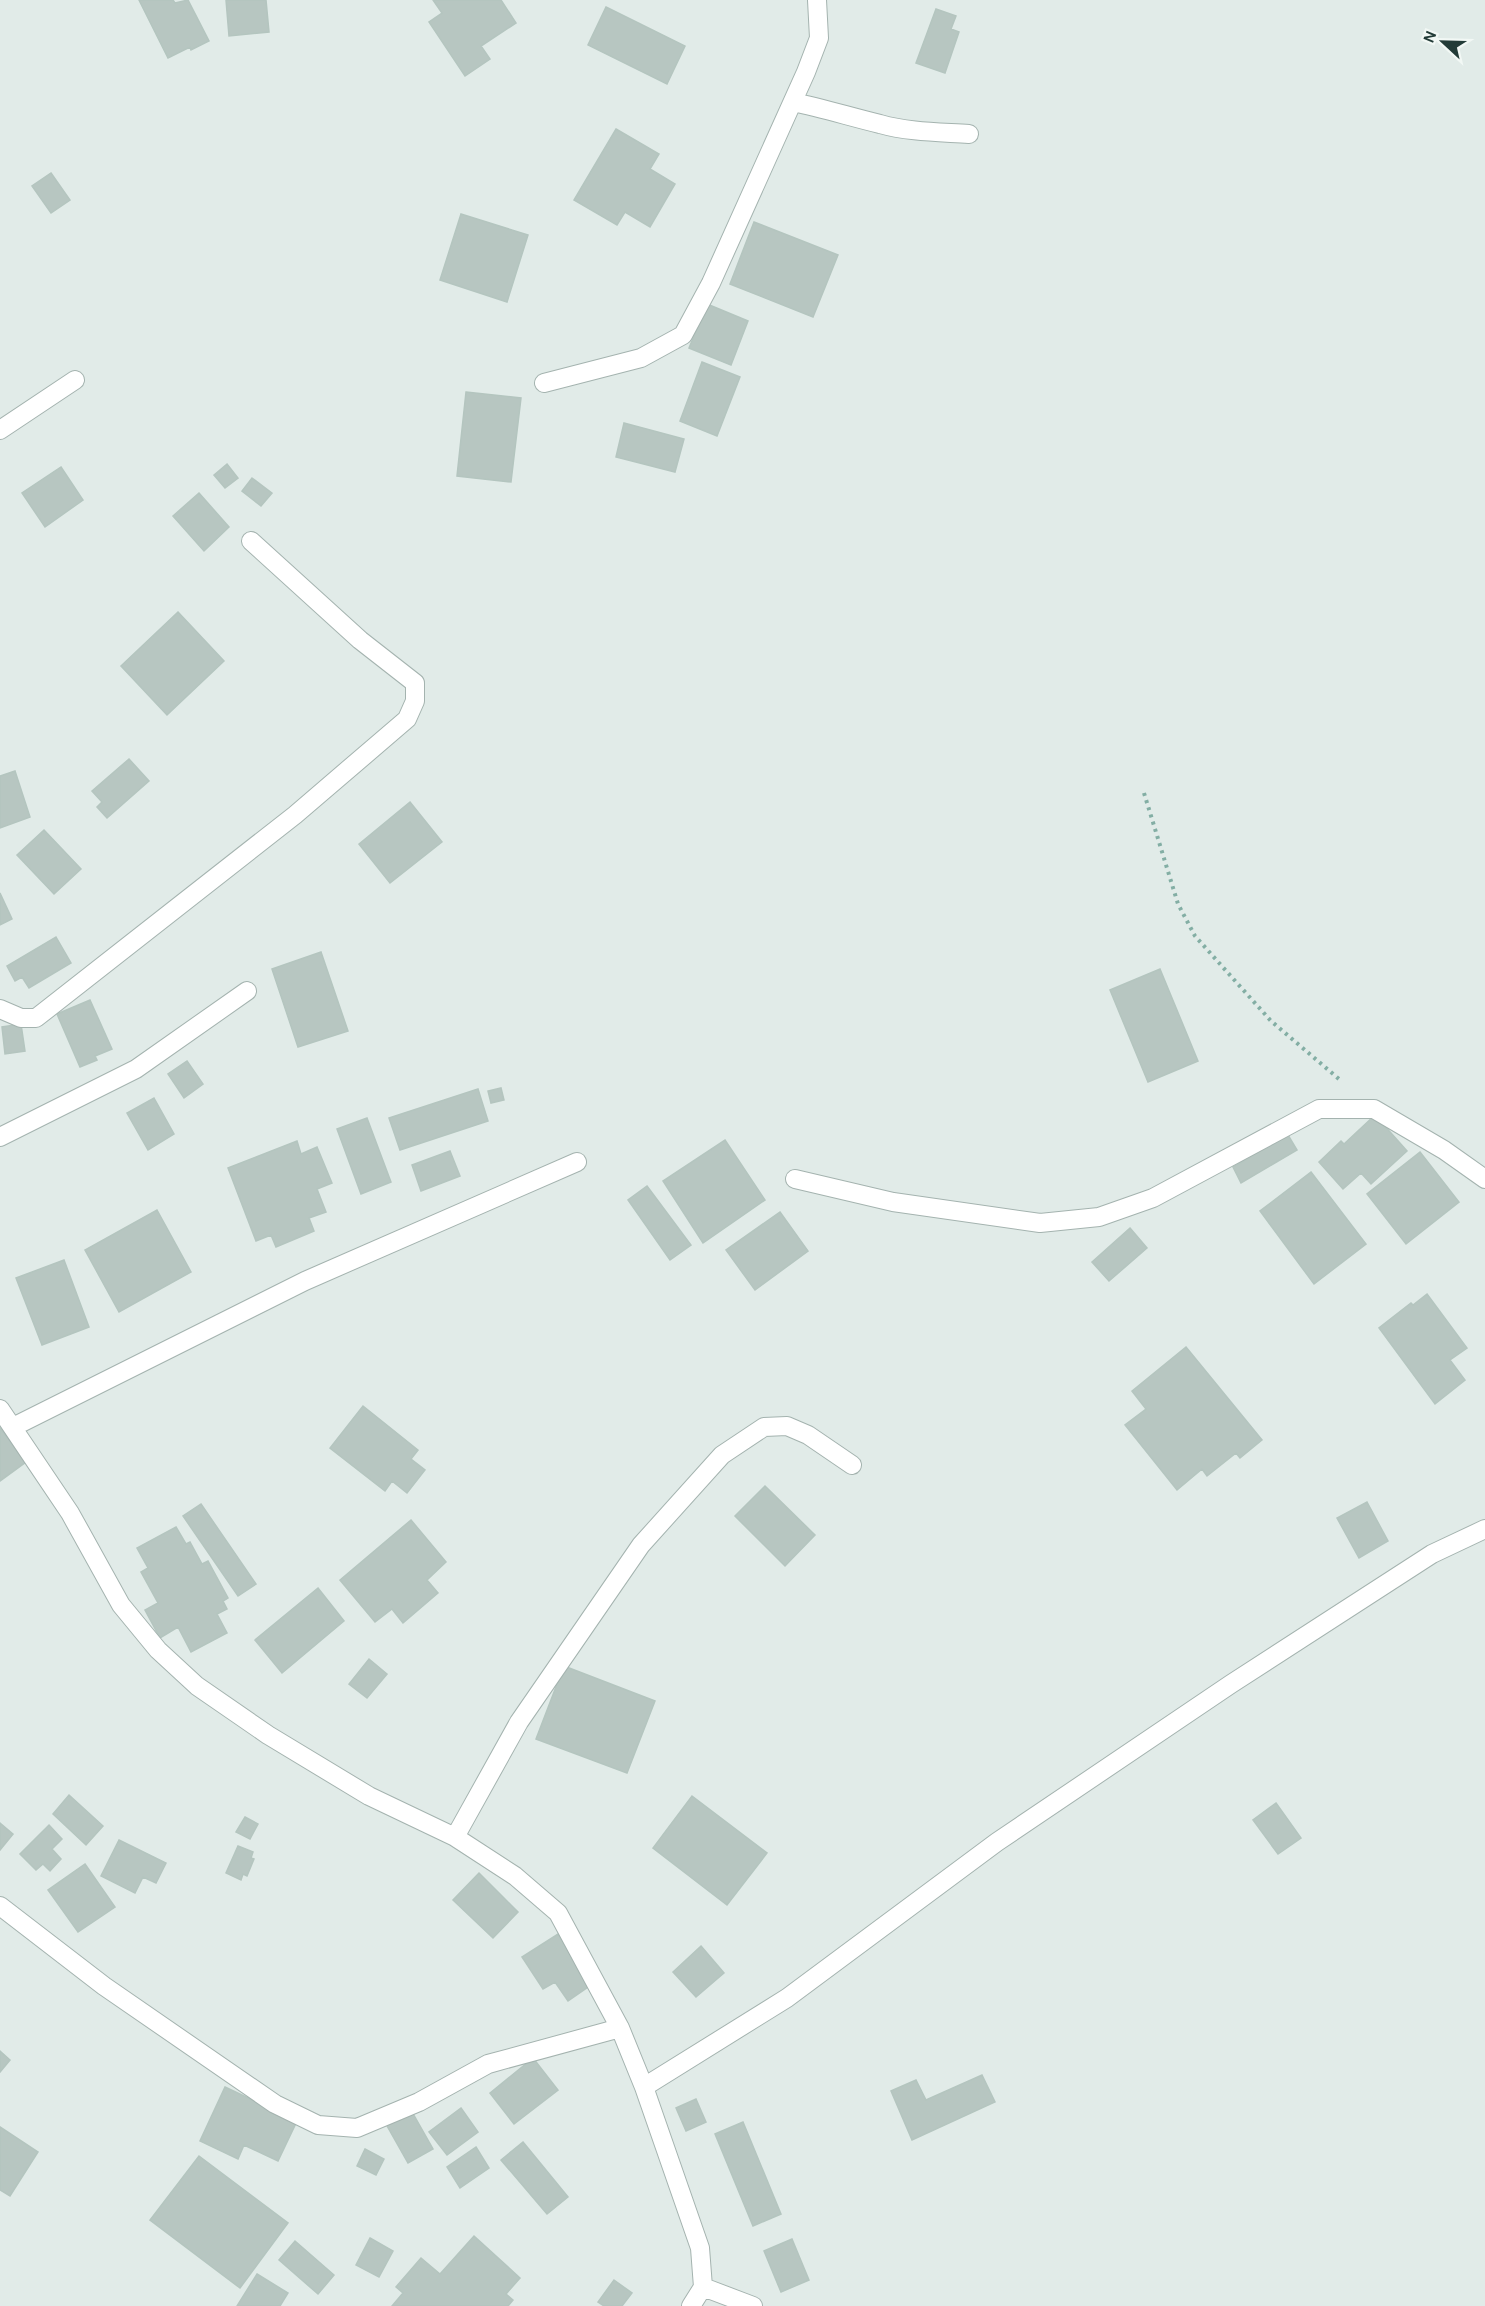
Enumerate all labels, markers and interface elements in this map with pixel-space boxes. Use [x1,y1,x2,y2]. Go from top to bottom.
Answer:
north arrow [1413,12,1473,72]
text: N [1419,28,1441,45]

